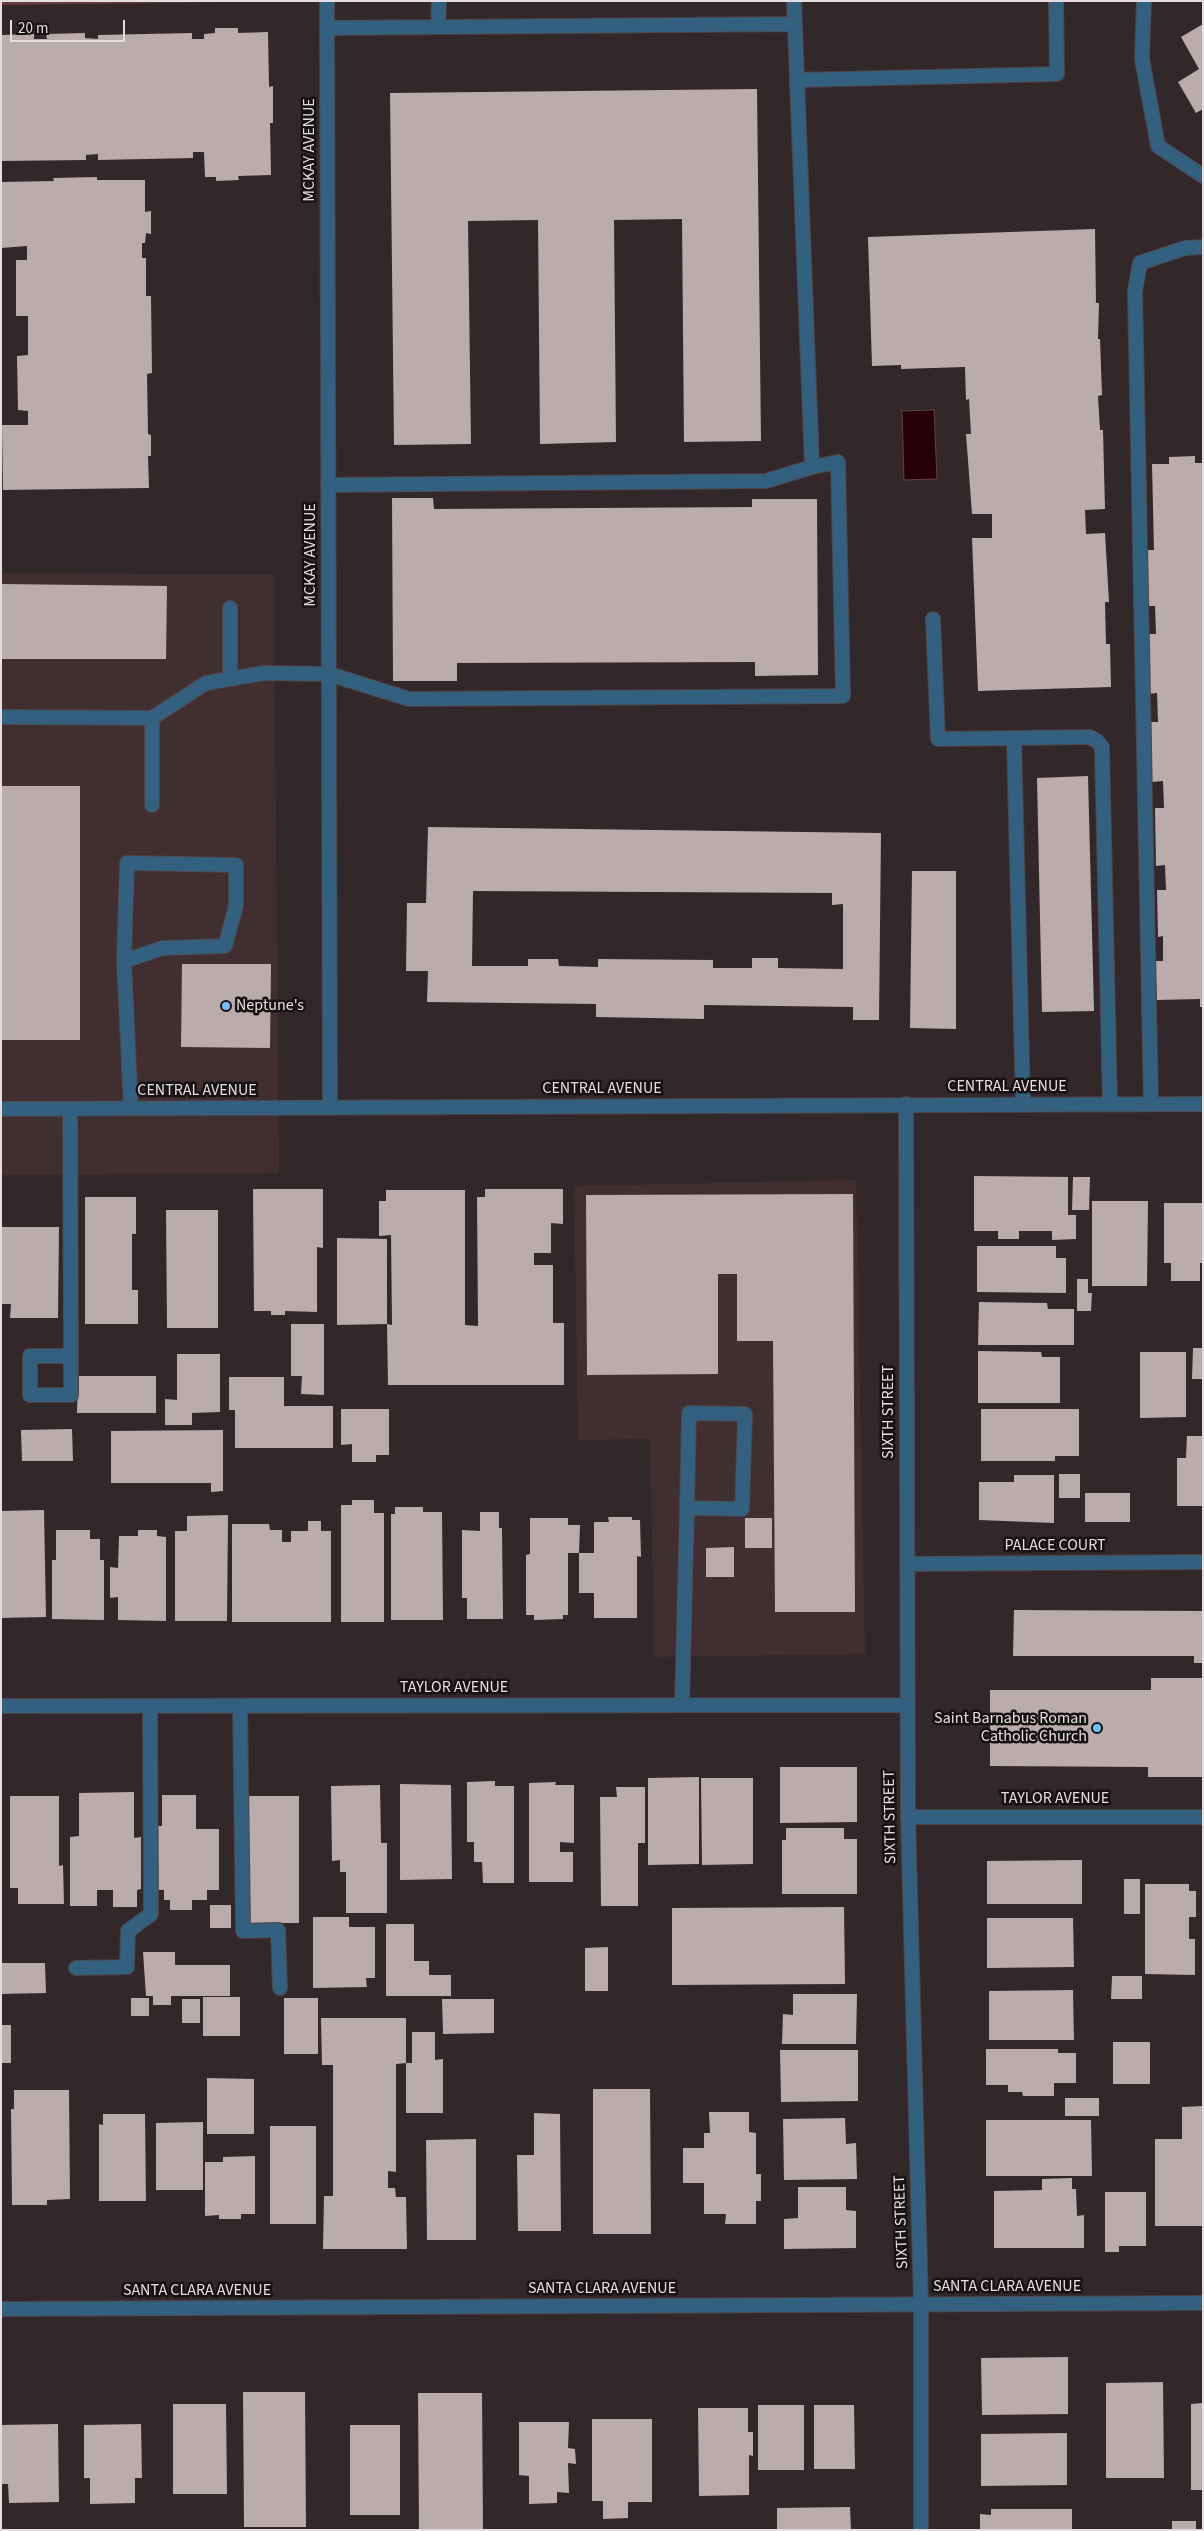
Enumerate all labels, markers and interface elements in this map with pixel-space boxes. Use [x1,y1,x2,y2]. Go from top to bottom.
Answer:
scale bar [12,10,128,42]
text: 20 m [18,18,48,39]
street label: MCKAY AVENUE [300,98,320,202]
street label: MCKAY AVENUE [301,503,321,607]
place label: Neptune's [236,996,304,1016]
marker: Neptune's [220,1000,232,1012]
street label: CENTRAL AVENUE [947,1077,1067,1097]
street label: CENTRAL AVENUE [542,1079,662,1099]
street label: CENTRAL AVENUE [137,1081,257,1101]
street label: SIXTH STREET [879,1365,899,1459]
street label: PALACE COURT [1004,1536,1106,1556]
street label: TAYLOR AVENUE [400,1678,508,1698]
place label: Saint Barnabus Roman Catholic Church [934,1709,1087,1747]
marker: Saint Barnabus Roman Catholic Church [1091,1722,1103,1734]
street label: SIXTH STREET [881,1770,901,1864]
street label: TAYLOR AVENUE [1001,1789,1109,1809]
street label: SIXTH STREET [891,2175,913,2269]
street label: SANTA CLARA AVENUE [933,2277,1081,2297]
street label: SANTA CLARA AVENUE [528,2279,676,2299]
street label: SANTA CLARA AVENUE [123,2281,271,2301]

